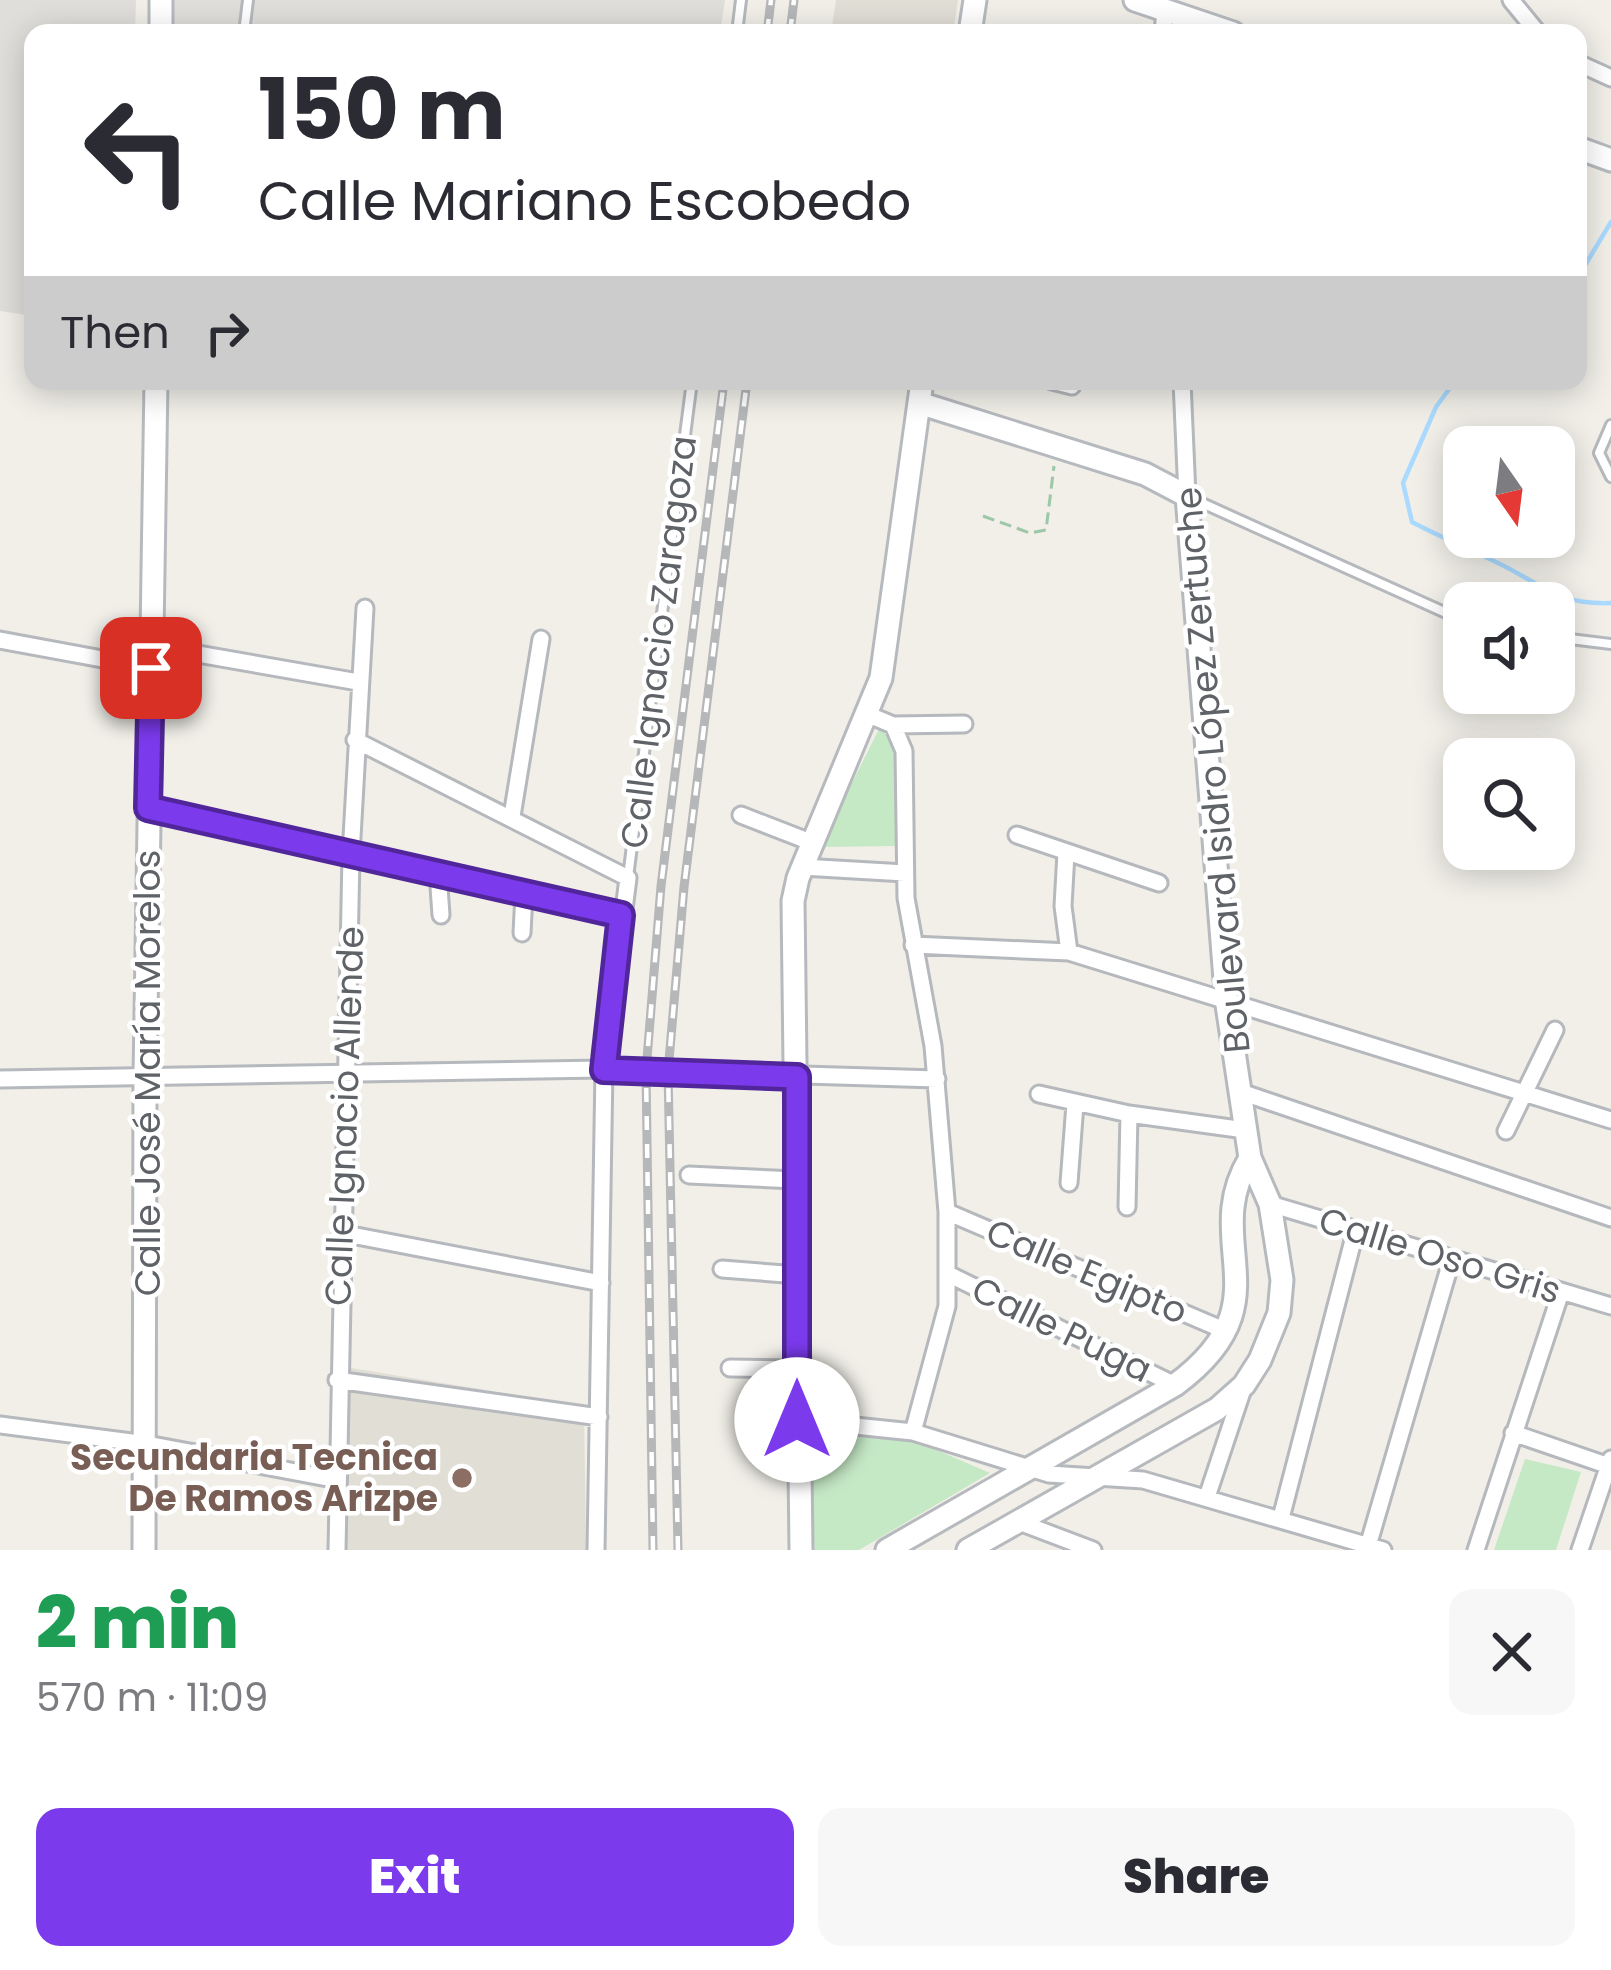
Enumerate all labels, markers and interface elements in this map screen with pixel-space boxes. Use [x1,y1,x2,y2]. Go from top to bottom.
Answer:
text: 150 m [258,51,506,168]
icon: left [60,72,216,228]
text: Calle Mariano Escobedo [258,163,911,239]
icon: right [194,300,260,366]
text: Then [60,301,170,364]
north arrow [1443,426,1575,558]
map controls [1443,426,1575,870]
street label: Calle Ignacio Zaragoza [608,433,709,851]
street label: Boulevard Isidro López Zertuche [1162,485,1263,1055]
button: sound [1443,582,1575,714]
pin [100,617,202,719]
icon: arrive [118,635,184,701]
button: search [1443,738,1575,870]
street label: Calle José María Morelos [122,850,173,1296]
street label: Calle Ignacio Allende [312,925,377,1307]
street label: Calle Oso Gris [1313,1194,1567,1316]
street label: Calle Egipto [978,1206,1195,1337]
street label: Calle Puga [963,1264,1160,1395]
position arrow [734,1357,860,1483]
place label: Secundaria Tecnica De Ramos Arizpe [70,1432,438,1524]
marker: Secundaria Tecnica De Ramos Arizpe [449,1465,475,1491]
text: 2 min [36,1572,239,1673]
button: close [1449,1589,1575,1715]
text: 570 m · 11:09 [36,1670,268,1725]
button: Exit [36,1808,794,1946]
button: Share [818,1808,1575,1946]

